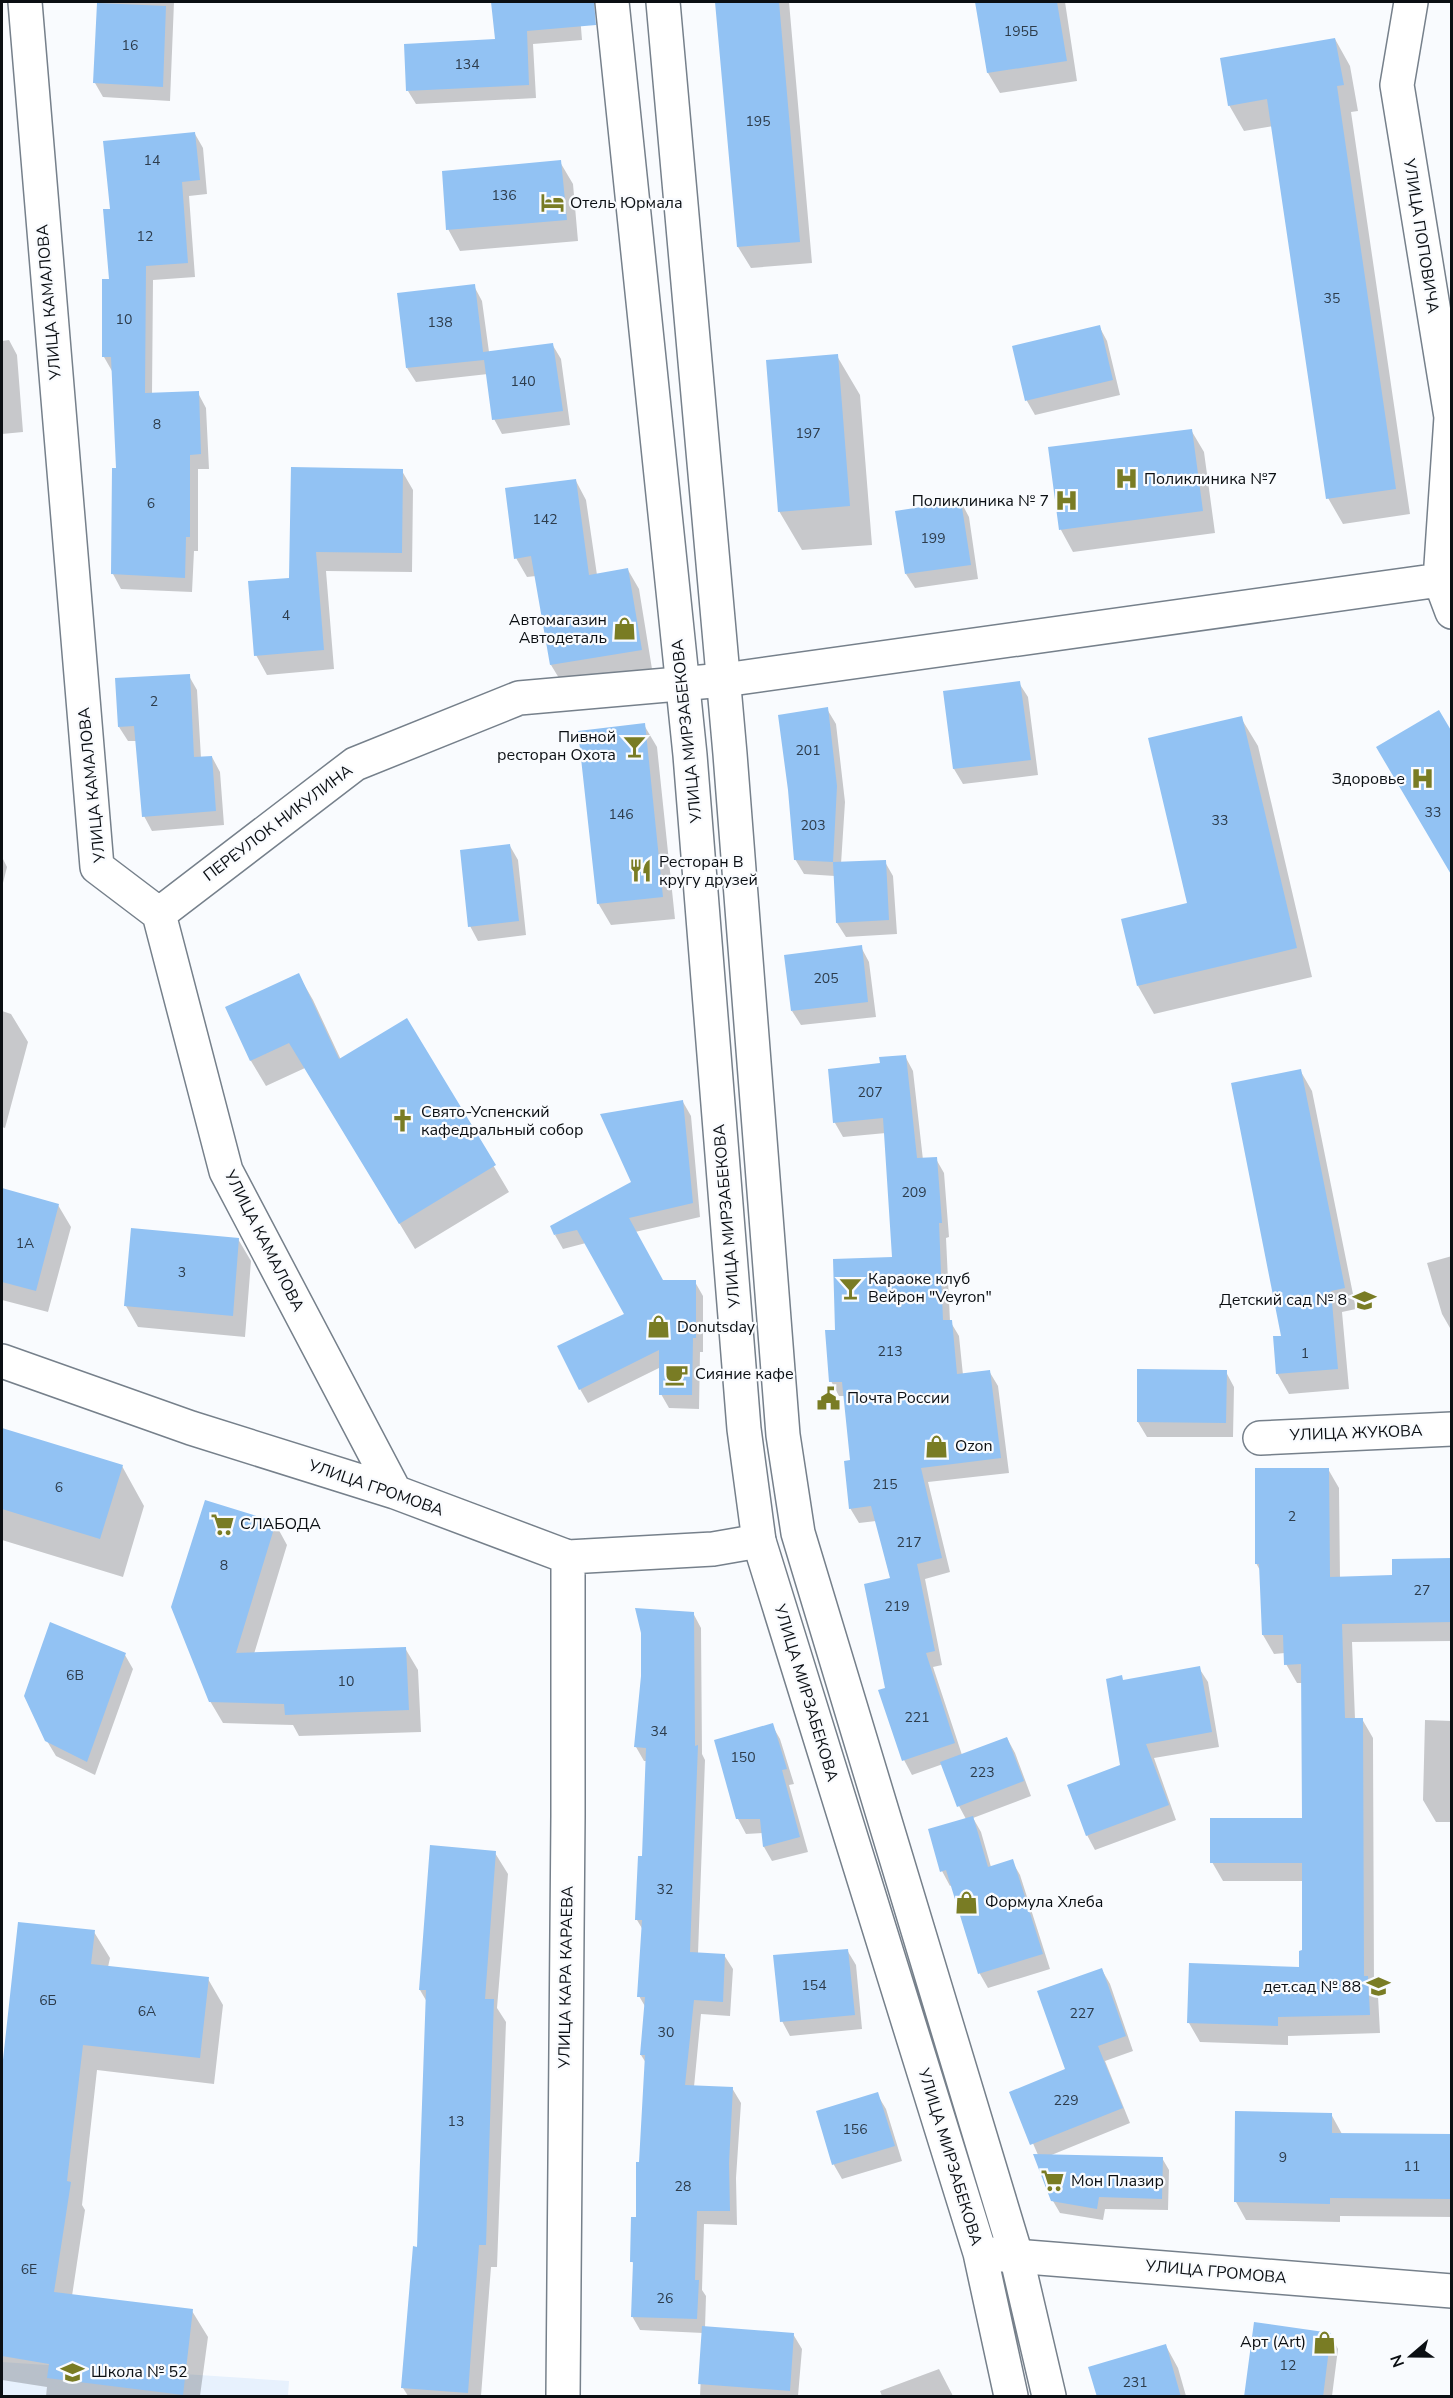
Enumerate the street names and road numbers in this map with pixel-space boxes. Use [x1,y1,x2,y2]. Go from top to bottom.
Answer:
street label: УЛИЦА ПОПОВИЧА [1398,156,1444,315]
street label: УЛИЦА КАМАЛОВА [31,223,67,382]
street label: УЛИЦА МИРЗАБЕКОВА [666,638,708,825]
street label: УЛИЦА КАМАЛОВА [73,706,111,865]
street label: ПЕРЕУЛОК НИКУЛИНА [199,759,357,886]
street label: УЛИЦА МИРЗАБЕКОВА [708,1123,746,1310]
street label: УЛИЦА КАМАЛОВА [218,1166,309,1316]
street label: УЛИЦА ЖУКОВА [1288,1420,1423,1446]
street label: УЛИЦА ГРОМОВА [305,1454,447,1522]
street label: УЛИЦА МИРЗАБЕКОВА [768,1601,844,1785]
street label: УЛИЦА КАРА КАРАЕВА [553,1885,579,2069]
street label: УЛИЦА МИРЗАБЕКОВА [912,2065,988,2249]
street label: УЛИЦА ГРОМОВА [1144,2255,1288,2289]

